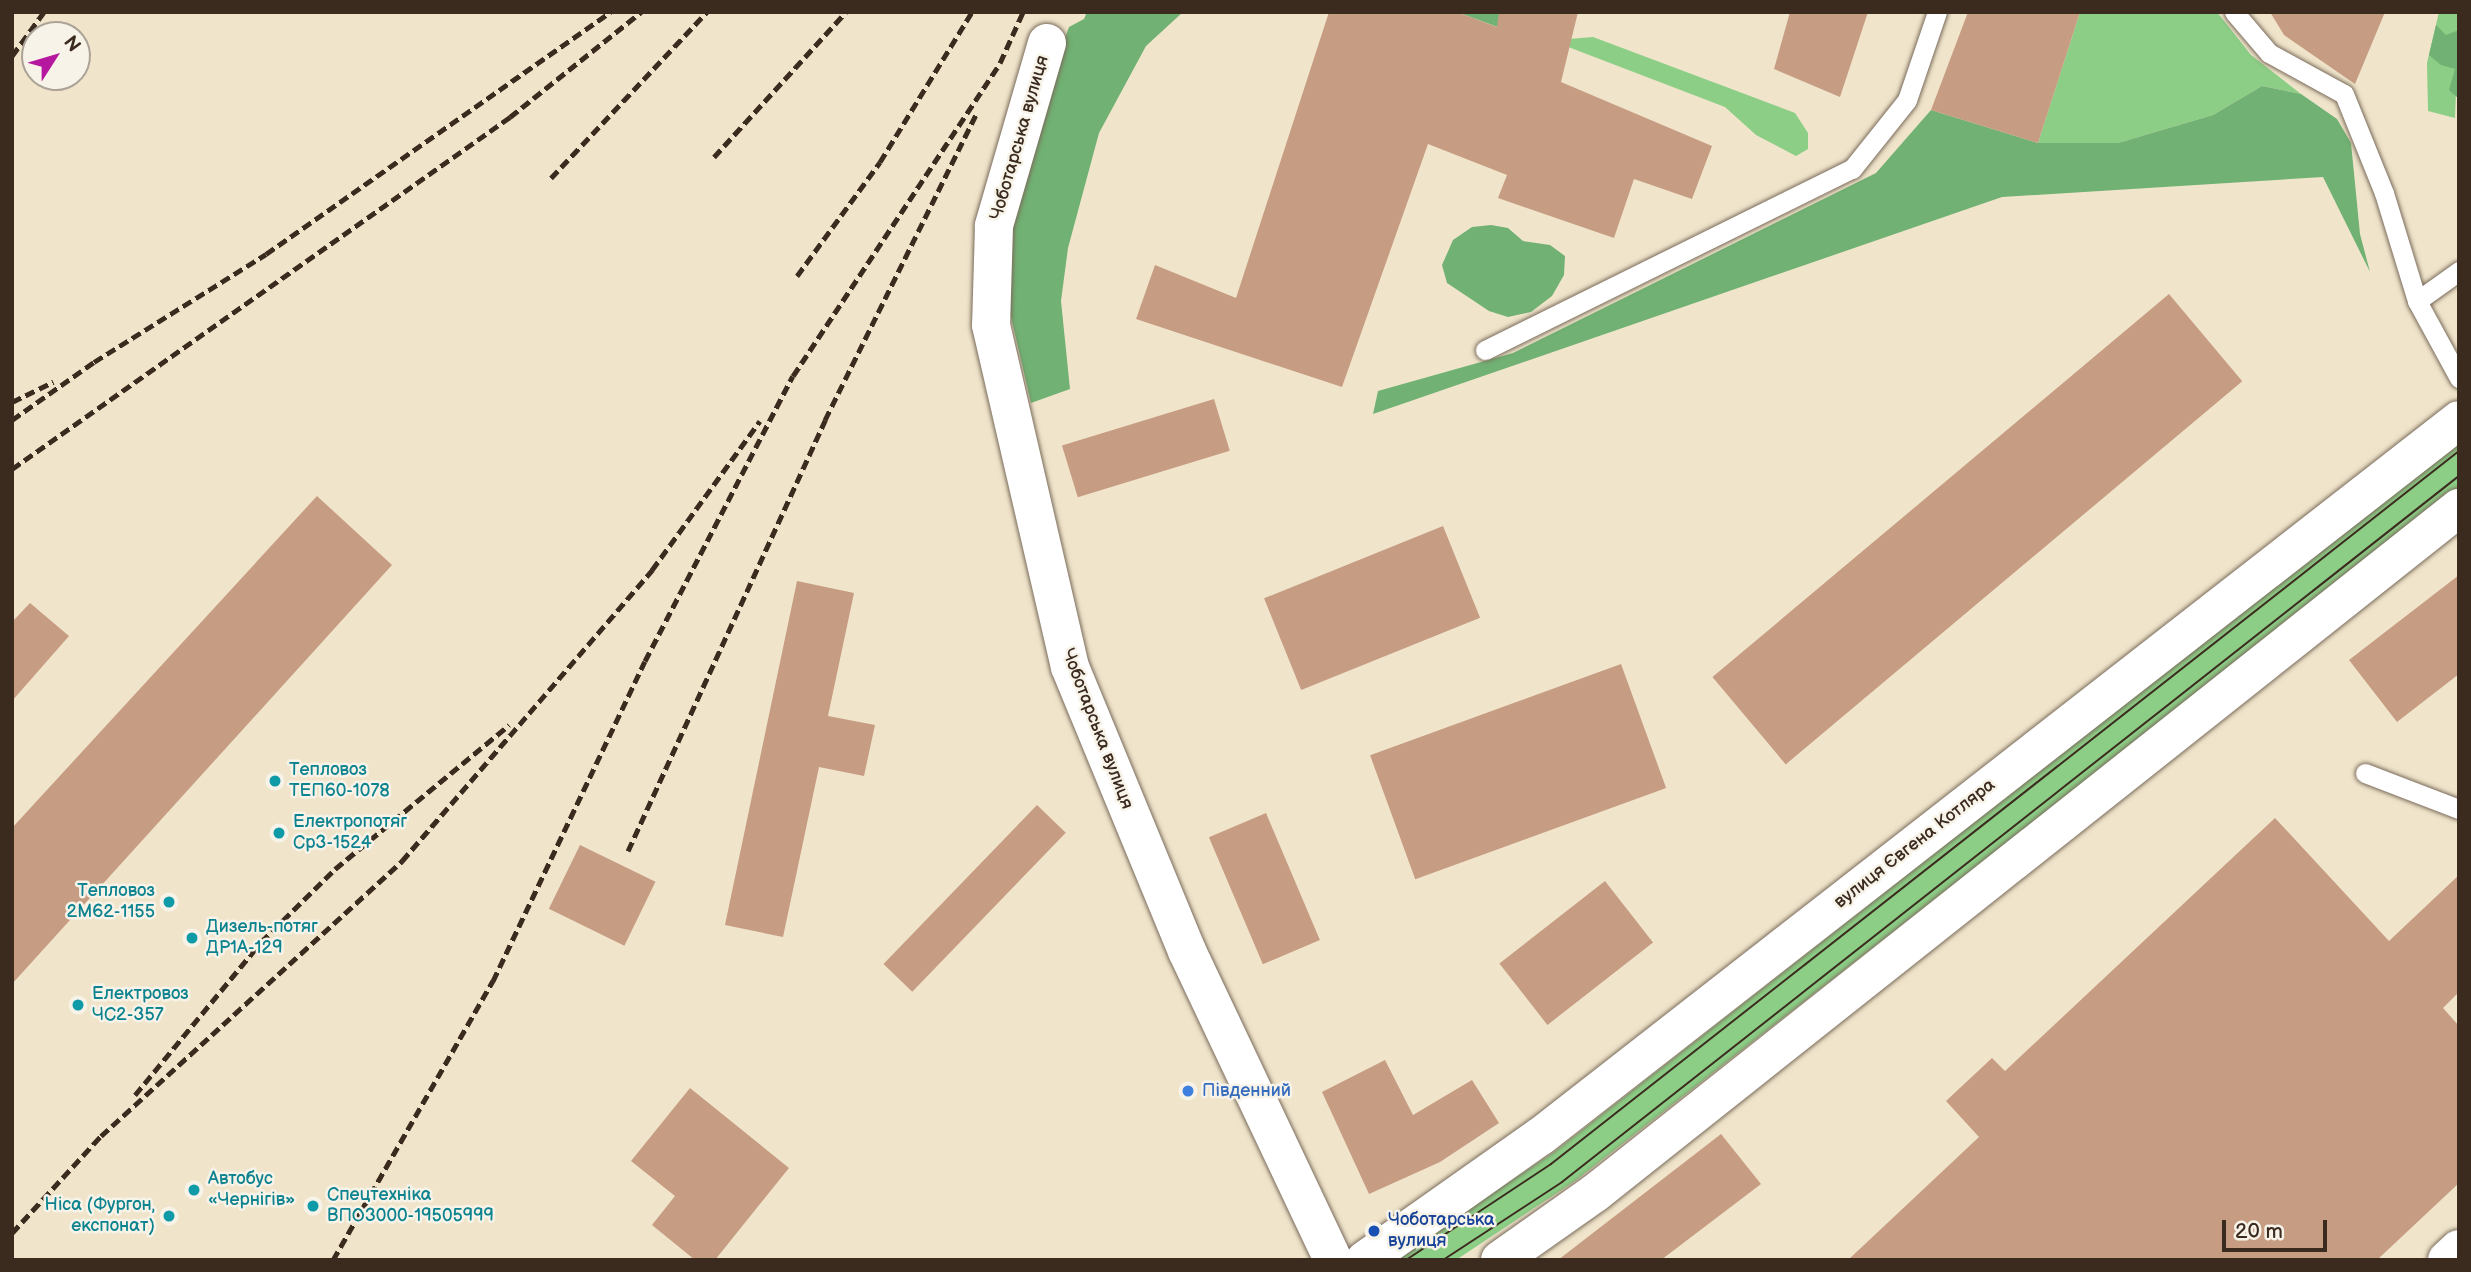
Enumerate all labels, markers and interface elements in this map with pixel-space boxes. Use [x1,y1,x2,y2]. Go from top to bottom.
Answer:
north arrow [21,21,91,91]
text: N [58,32,85,57]
street label: Чоботарська вулиця [986,53,1054,223]
street label: Чоботарська вулиця [1056,646,1138,812]
place label: Тепловоз ТЕП60-1078 [289,760,390,802]
marker: Тепловоз ТЕП60-1078 [267,773,283,789]
street label: вулиця Євгена Котляра [1830,775,2000,913]
place label: Електропотяг Ср3-1524 [293,812,407,854]
marker: Електропотяг Ср3-1524 [271,825,287,841]
place label: Тепловоз 2М62-1155 [67,881,155,924]
marker: Тепловоз 2М62-1155 [161,894,177,910]
place label: Дизель-потяг ДР1А-129 [206,917,318,960]
marker: Дизель-потяг ДР1А-129 [184,930,200,946]
place label: Електровоз ЧС2-357 [92,984,189,1026]
marker: Електровоз ЧС2-357 [70,997,86,1013]
place label: Південний [1202,1080,1291,1102]
marker: Південний [1180,1083,1196,1099]
place label: Автобус «Чернігів» [208,1169,295,1212]
marker: Автобус «Чернігів» [186,1182,202,1198]
place label: Спецтехніка ВПО3000-19505999 [327,1185,494,1228]
place label: Ніса (Фургон, експонат) [45,1195,155,1238]
marker: Спецтехніка ВПО3000-19505999 [305,1198,321,1214]
scale bar [2226,1206,2331,1250]
marker: Ніса (Фургон, експонат) [161,1208,177,1224]
place label: Чоботарська вулиця [1388,1210,1495,1252]
text: 20 m [2235,1219,2283,1244]
marker: Чоботарська вулиця [1366,1223,1382,1239]

